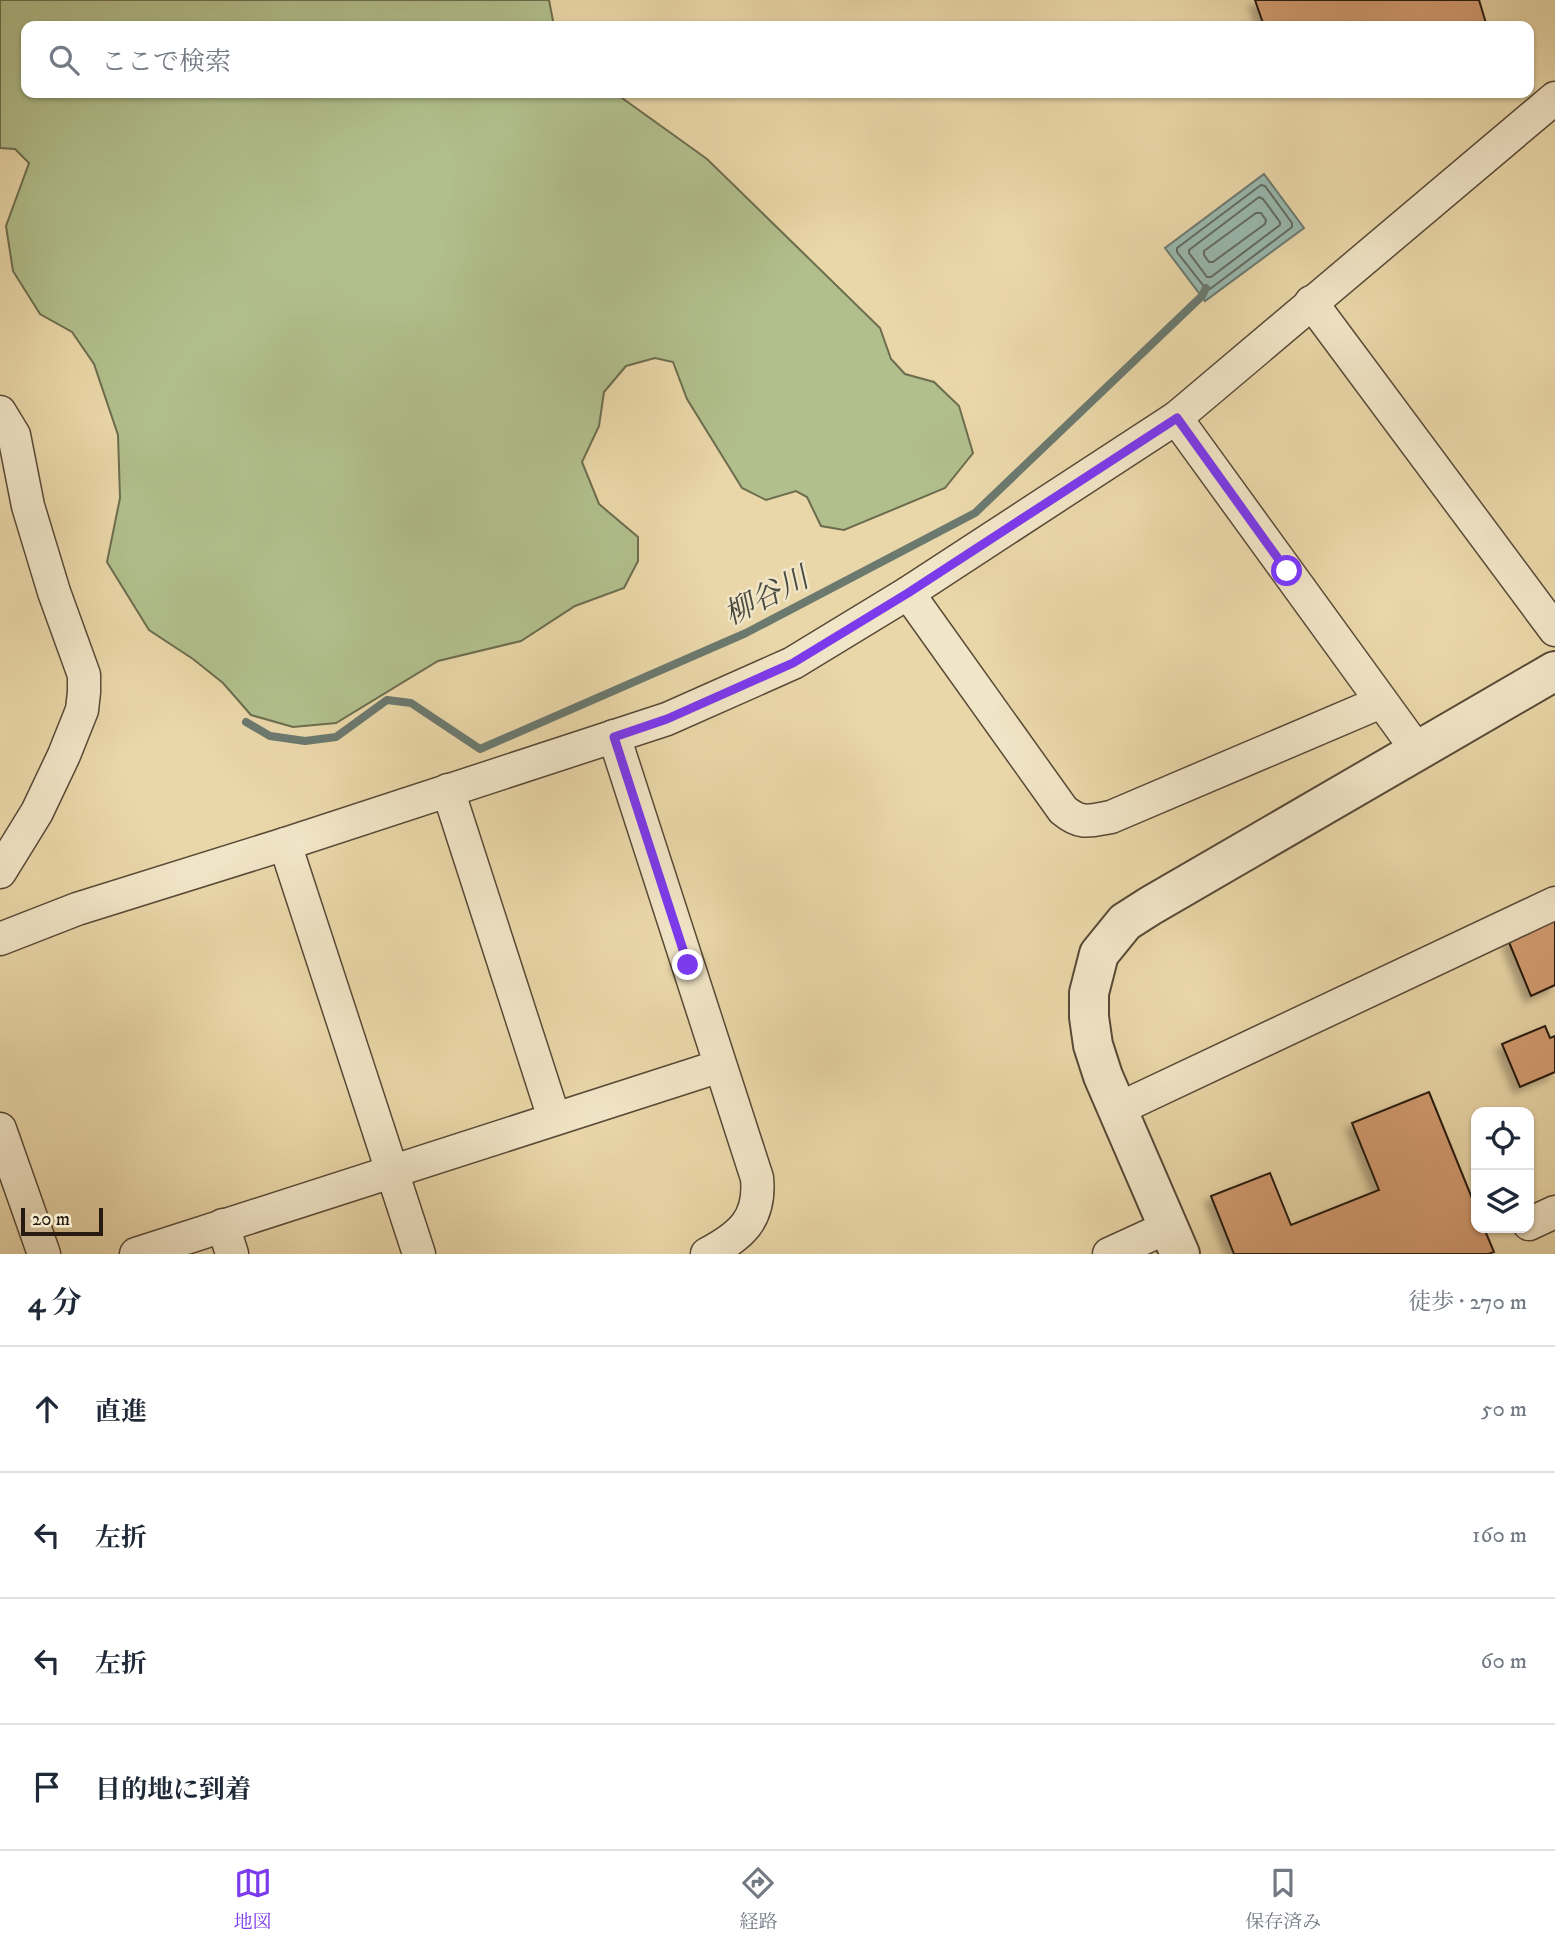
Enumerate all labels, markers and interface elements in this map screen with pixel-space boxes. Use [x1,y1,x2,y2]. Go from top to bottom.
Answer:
search box [21,21,1534,98]
icon: search [45,41,83,79]
text: ここで検索 [101,46,231,79]
route start [1271,555,1302,586]
water label: 柳谷川 [718,559,818,634]
route end [672,949,703,980]
map controls [1471,1107,1534,1233]
button: locate [1471,1107,1534,1170]
button: layers [1471,1170,1534,1233]
scale bar [21,1205,103,1237]
text: 20 m [32,1208,70,1231]
text: 4 分 [28,1285,82,1322]
text: 徒歩 · 270 m [1408,1288,1527,1317]
icon: ahead [28,1390,66,1428]
text: 50 m [1481,1395,1527,1424]
text: 直進 [95,1396,147,1429]
icon: left [28,1516,66,1554]
text: 160 m [1472,1521,1527,1550]
text: 左折 [95,1522,147,1555]
icon: left [28,1642,66,1680]
text: 60 m [1480,1647,1527,1676]
text: 左折 [95,1648,147,1681]
icon: arrive [28,1768,66,1806]
text: 目的地に到着 [95,1774,251,1807]
tab: 地図 [234,1864,272,1934]
tab: 経路 [739,1864,777,1934]
tab: 保存済み [1245,1864,1321,1934]

